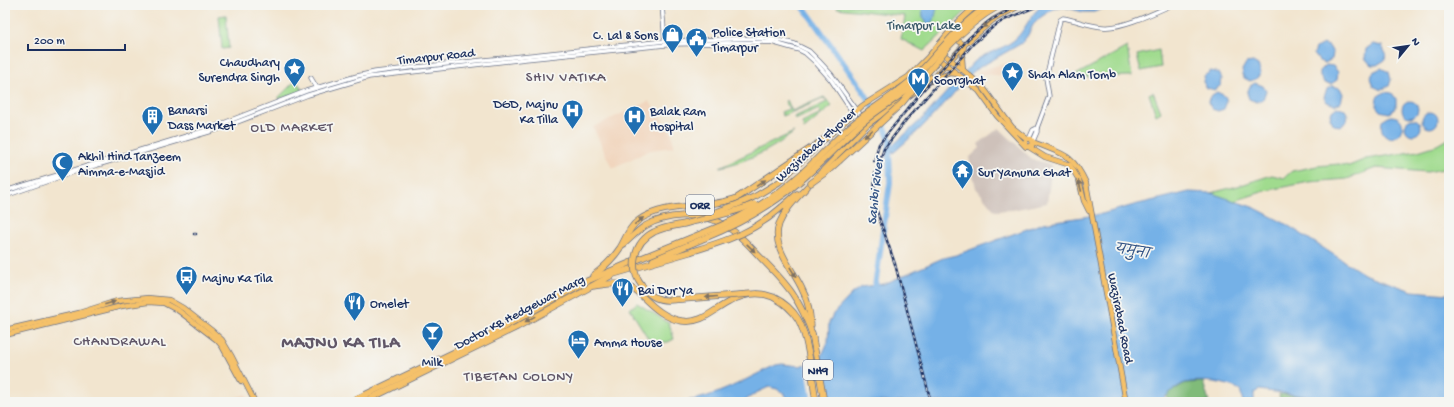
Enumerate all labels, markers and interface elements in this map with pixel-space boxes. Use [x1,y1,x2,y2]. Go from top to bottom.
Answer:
park label: Timarpur Lake [886,19,961,34]
one-way arrow [982,20,993,29]
shop icon: C. Lal & Sons [660,21,686,54]
public building icon: Police Station Timarpur [684,25,710,58]
scale bar [28,26,125,52]
place label: Police Station Timarpur [711,26,786,56]
north arrow [1388,26,1428,66]
place label: C. Lal & Sons [593,29,659,44]
text: 200 m [34,35,65,49]
text: N [1408,36,1422,48]
street label: Timarpur Road [396,46,477,69]
place icon: Chaudhary Surendra Singh [282,55,308,88]
place label: Chaudhary Surendra Singh [198,56,281,86]
place icon: Shah Alam Tomb [999,60,1025,93]
metro station icon: Soorghat [906,66,932,99]
place label: Shah Alam Tomb [1028,68,1116,83]
district label: SHIV VATIKA [526,70,606,87]
place label: Soorghat [934,74,987,89]
hospital icon: DGD, Majnu Ka Tilla [560,97,586,130]
place label: DGD, Majnu Ka Tilla [492,98,559,128]
building icon: Banarsi Dass Market [140,103,166,136]
place label: Banarsi Dass Market [167,104,237,134]
hospital icon: Balak Ram Hospital [622,104,648,137]
place label: Balak Ram Hospital [649,105,706,135]
street label: Wazirabad Flyover [773,105,861,186]
district label: OLD MARKET [250,120,334,137]
one-way arrow [863,129,873,139]
mosque icon: Akhil Hind Tanzeem Aimma-e-Masjid [49,149,75,182]
place label: Akhil Hind Tanzeem Aimma-e-Masjid [78,150,181,180]
water label: Sahibi River [865,154,889,226]
temple icon: Sur Yamuna Ghat [950,158,976,191]
place label: Sur Yamuna Ghat [978,166,1072,181]
one-way arrow [755,179,766,186]
one-way arrow [1077,180,1083,192]
road number: ORR [686,195,714,215]
one-way arrow [634,217,644,225]
water label: यमुना [1113,240,1154,264]
one-way arrow [746,243,756,253]
bus stop icon: Majnu Ka Tila [173,264,199,297]
one-way arrow [789,266,796,278]
place label: Majnu Ka Tila [202,272,274,287]
street label: Doctor KB Hedgewar Marg [452,272,588,354]
street label: Wazirabad Road [1103,272,1136,366]
restaurant icon: Bai Dur Ya [610,276,636,309]
place label: Bai Dur Ya [637,284,694,299]
restaurant icon: Omelet [342,289,368,322]
one-way arrow [705,294,717,301]
place label: Omelet [370,297,410,312]
one-way arrow [105,300,117,306]
one-way arrow [524,316,536,323]
bar icon: Milk [419,320,445,353]
hotel icon: Amma House [565,328,591,361]
district label: CHANDRAWAL [74,334,166,351]
district label: MAJNU KA TILA [281,334,402,354]
place label: Amma House [594,336,662,351]
place label: Milk [422,356,443,371]
road number: NH9 [803,360,833,380]
district label: TIBETAN COLONY [463,369,574,386]

